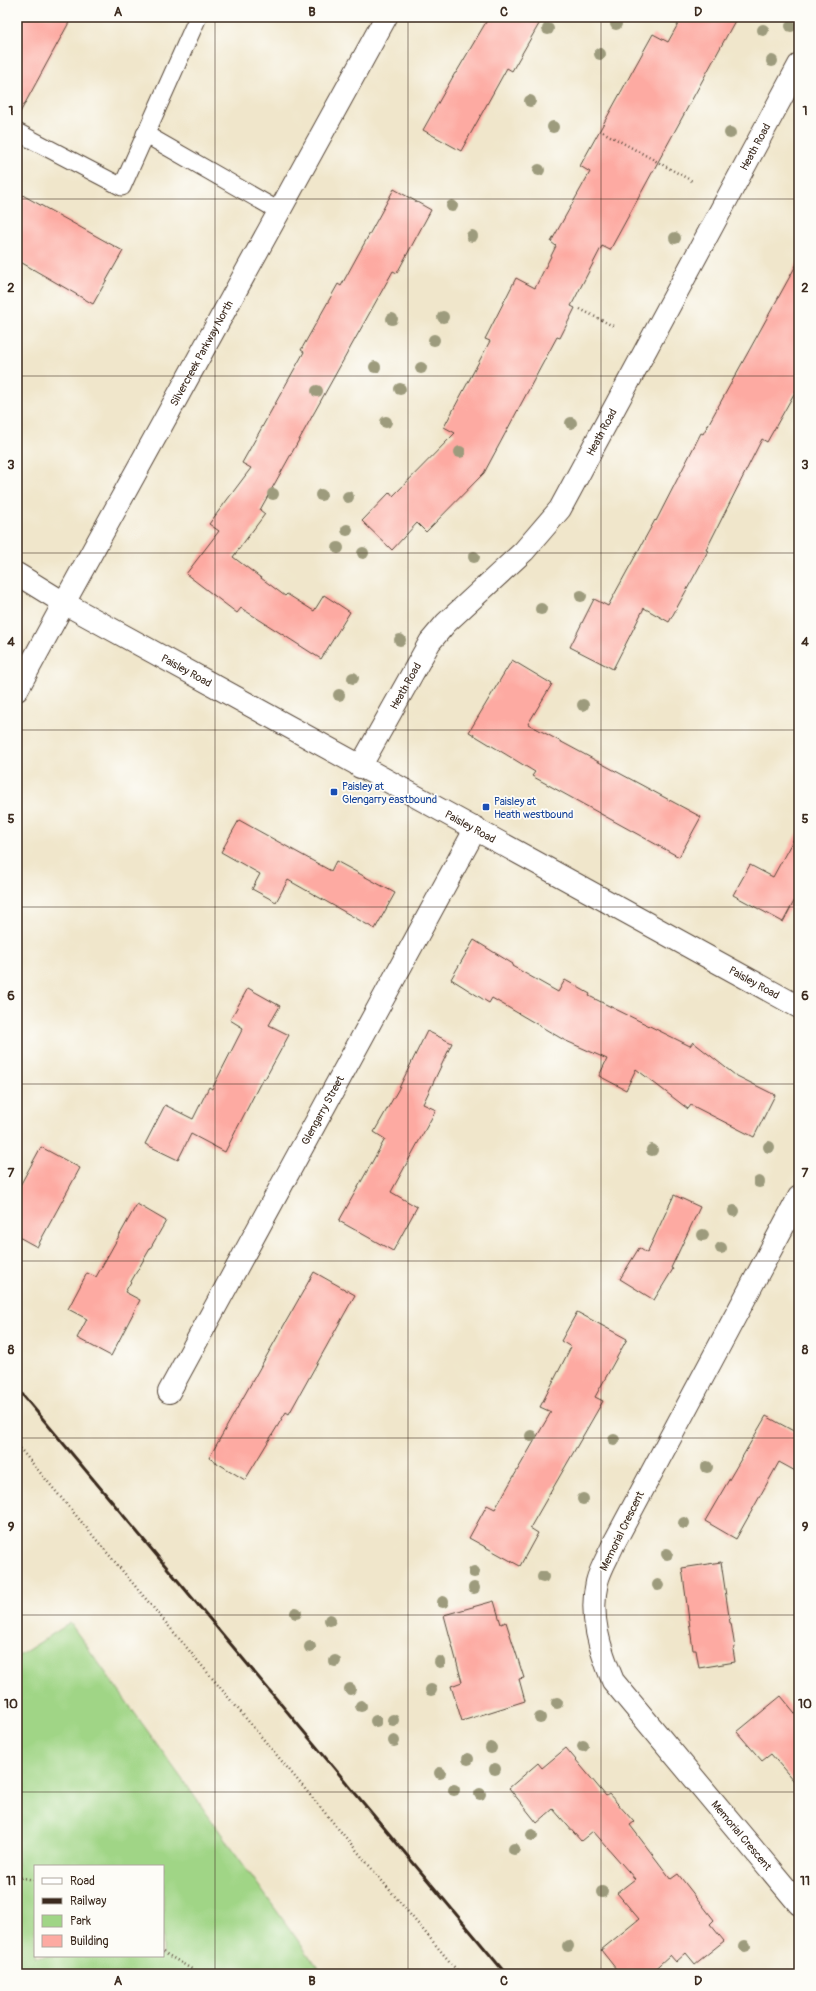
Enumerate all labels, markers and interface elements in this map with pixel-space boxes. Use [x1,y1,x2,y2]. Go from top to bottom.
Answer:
text: A [114,4,123,20]
text: B [308,4,316,20]
text: C [500,4,508,20]
text: D [694,4,702,20]
text: 1 [8,103,14,119]
text: 1 [802,103,808,119]
street label: Heath Road [737,121,773,173]
text: 2 [7,280,15,296]
text: 2 [801,280,809,296]
street label: Silvercreek Parkway North [167,298,235,408]
street label: Heath Road [583,406,619,458]
text: 3 [7,457,15,473]
text: 3 [801,457,809,473]
text: 4 [7,634,15,650]
text: 4 [801,634,809,650]
street label: Paisley Road [159,651,214,689]
street label: Heath Road [387,660,424,712]
place label: Paisley at Glengarry eastbound [342,780,437,806]
marker: Paisley at Glengarry eastbound [329,787,339,797]
place label: Paisley at Heath westbound [494,795,573,821]
marker: Paisley at Heath westbound [481,802,491,812]
street label: Paisley Road [443,807,498,845]
text: 5 [7,811,15,827]
text: 5 [801,811,809,827]
street label: Paisley Road [727,963,782,1002]
text: 6 [7,988,15,1004]
text: 6 [801,988,809,1004]
street label: Glengarry Street [298,1073,347,1147]
text: 7 [8,1165,15,1181]
text: 7 [802,1165,809,1181]
text: 8 [8,1342,15,1358]
text: 8 [802,1342,809,1358]
street label: Memorial Crescent [597,1489,647,1573]
text: 9 [8,1519,15,1535]
text: 9 [802,1519,809,1535]
text: 10 [4,1696,18,1712]
text: 10 [798,1696,812,1712]
street label: Memorial Crescent [709,1798,775,1873]
legend [34,1865,164,1957]
text: 11 [6,1873,16,1889]
text: 11 [800,1873,810,1889]
text: Road [70,1874,95,1889]
text: Railway [70,1894,106,1909]
text: Park [70,1914,91,1929]
text: Building [70,1934,109,1949]
text: A [114,1973,123,1989]
text: B [308,1973,316,1989]
text: C [500,1973,508,1989]
text: D [694,1973,702,1989]

